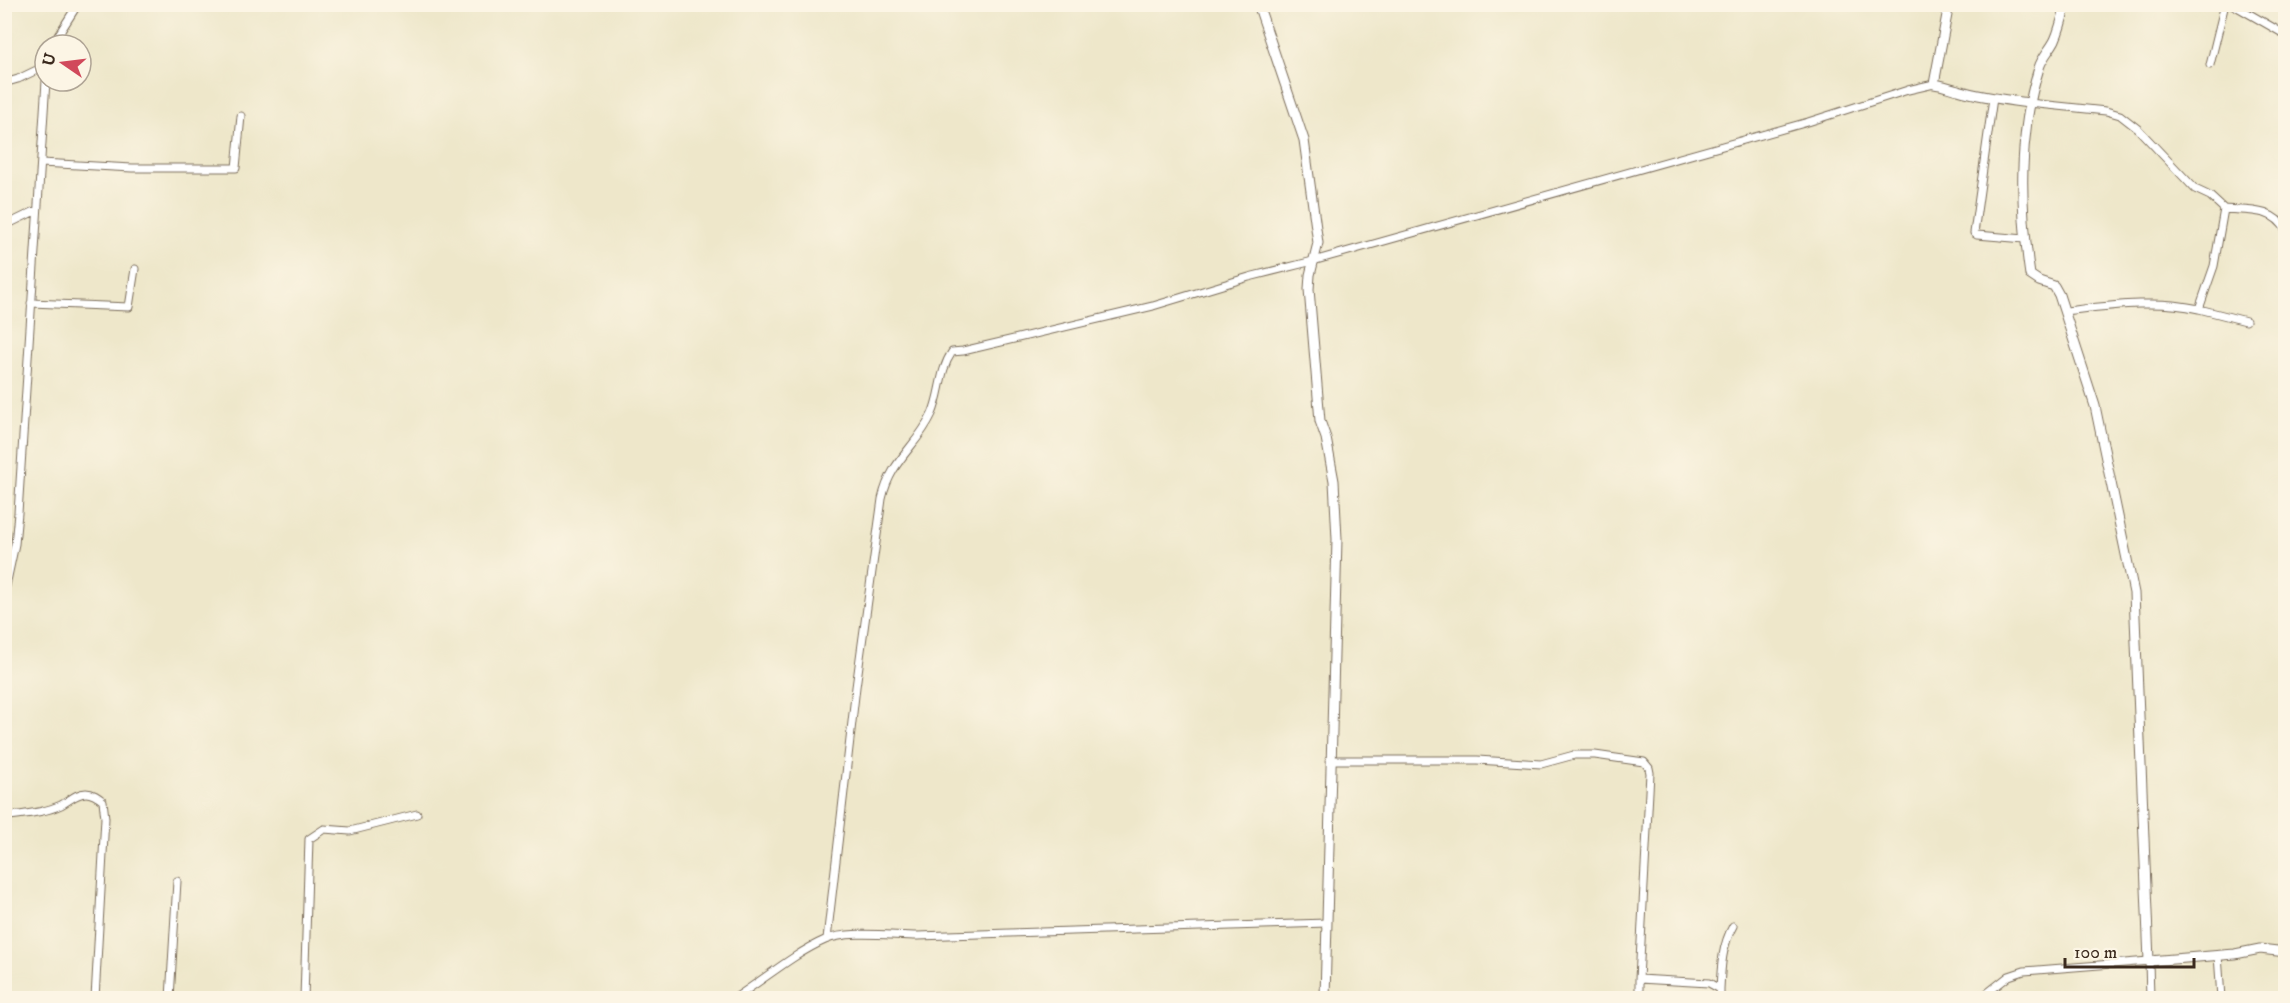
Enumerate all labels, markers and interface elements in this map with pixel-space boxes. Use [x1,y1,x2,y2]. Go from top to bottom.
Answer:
north arrow [33,33,93,93]
text: U [38,51,61,68]
scale bar [2065,931,2194,969]
text: 100 m [2074,942,2117,964]

